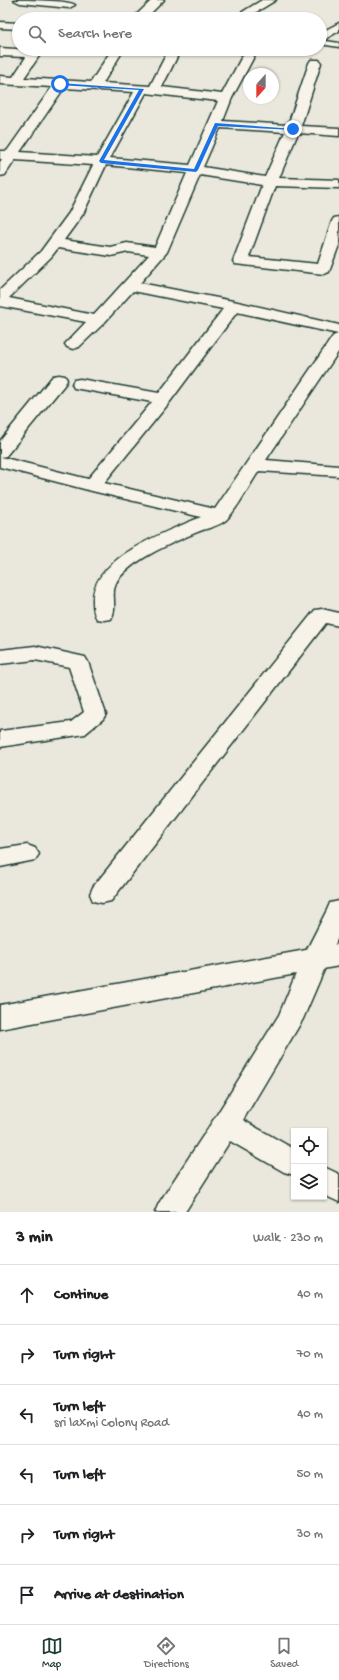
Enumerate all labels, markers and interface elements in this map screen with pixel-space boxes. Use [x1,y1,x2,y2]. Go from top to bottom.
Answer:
search box [12,12,327,56]
icon: search [26,23,48,45]
text: Search here [58,25,132,43]
north arrow [243,68,279,104]
route start [51,75,69,93]
route end [284,120,302,138]
map controls [291,1128,327,1200]
button: locate [291,1128,327,1164]
button: layers [291,1164,327,1200]
text: 3 min [16,1228,53,1248]
text: Walk · 230 m [253,1231,323,1246]
icon: ahead [16,1284,38,1306]
text: Continue [54,1286,108,1304]
text: 40 m [297,1287,323,1302]
icon: right [16,1344,38,1366]
text: Turn right [54,1346,114,1364]
text: 70 m [297,1347,323,1362]
text: Turn left [54,1398,105,1416]
icon: left [16,1404,38,1426]
text: 40 m [297,1407,323,1422]
text: sri laxmi Colony Road [54,1416,169,1431]
icon: left [16,1464,38,1486]
text: Turn left [54,1466,105,1484]
text: 50 m [296,1467,323,1482]
icon: right [16,1524,38,1546]
text: Turn right [54,1526,114,1544]
text: 30 m [297,1527,323,1542]
icon: arrive [16,1584,38,1606]
text: Arrive at destination [54,1586,184,1604]
tab: Map [41,1635,63,1671]
tab: Directions [144,1635,189,1671]
tab: Saved [270,1635,298,1671]

